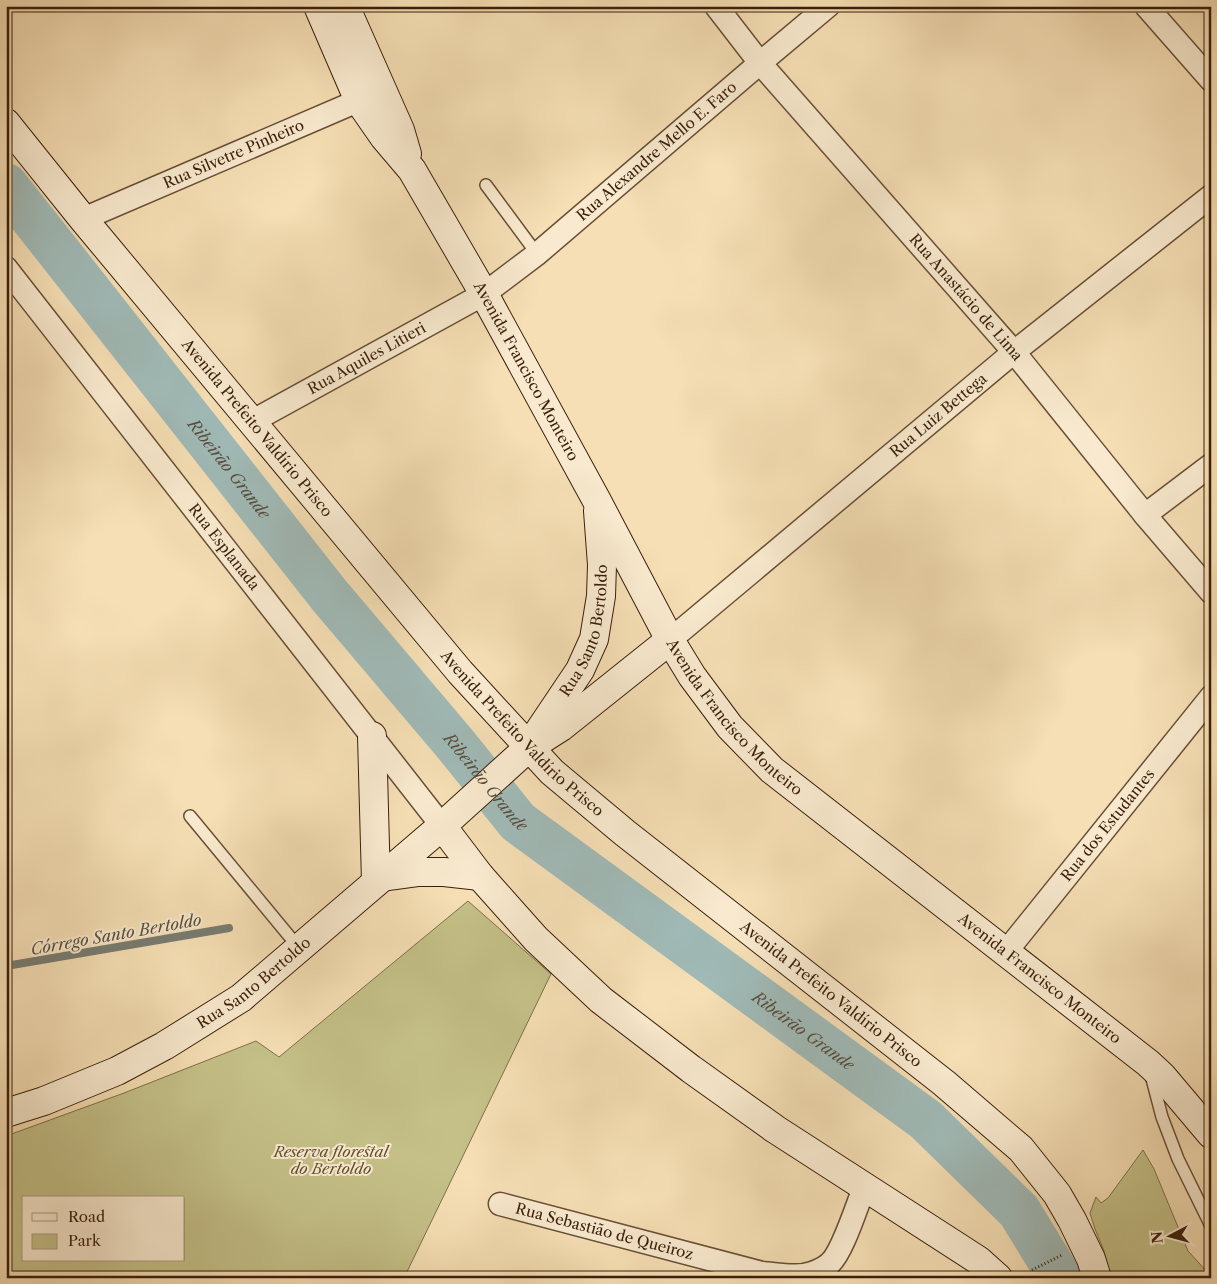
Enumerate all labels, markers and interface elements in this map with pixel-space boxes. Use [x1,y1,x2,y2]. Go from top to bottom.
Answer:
street label: Rua Alexandre Mello E. Faro [573,77,740,225]
street label: Rua Silvetre Pinheiro [160,115,307,192]
street label: Rua Anastácio de Lima [905,230,1027,364]
street label: Avenida Francisco Monteiro [469,277,583,464]
street label: Rua Aquiles Litieri [304,318,429,398]
street label: Avenida Prefeito Valdírio Prisco [177,334,337,521]
street label: Rua Luiz Bettega [886,369,991,461]
water label: Ribeirão Grande [183,413,276,523]
street label: Rua Esplanada [185,499,264,594]
street label: Rua Santo Bertoldo [555,564,611,700]
street label: Avenida Francisco Monteiro [662,634,807,799]
street label: Avenida Prefeito Valdírio Prisco [436,645,608,820]
water label: Ribeirão Grande [439,727,533,836]
street label: Rua dos Estudantes [1056,765,1158,885]
street label: Avenida Francisco Monteiro [954,908,1125,1048]
water label: Córrego Santo Bertoldo [29,909,203,959]
street label: Avenida Prefeito Valdírio Prisco [736,916,926,1071]
street label: Rua Santo Bertoldo [193,933,314,1032]
water label: Ribeirão Grande [747,985,860,1075]
park label: Reserva florestal do Bertoldo [273,1142,390,1178]
legend [22,1196,185,1262]
street label: Rua Sebastião de Queiroz [514,1199,696,1264]
text: Road [68,1207,105,1226]
north arrow [1144,1212,1194,1262]
text: N [1147,1230,1167,1244]
text: Park [68,1231,102,1250]

